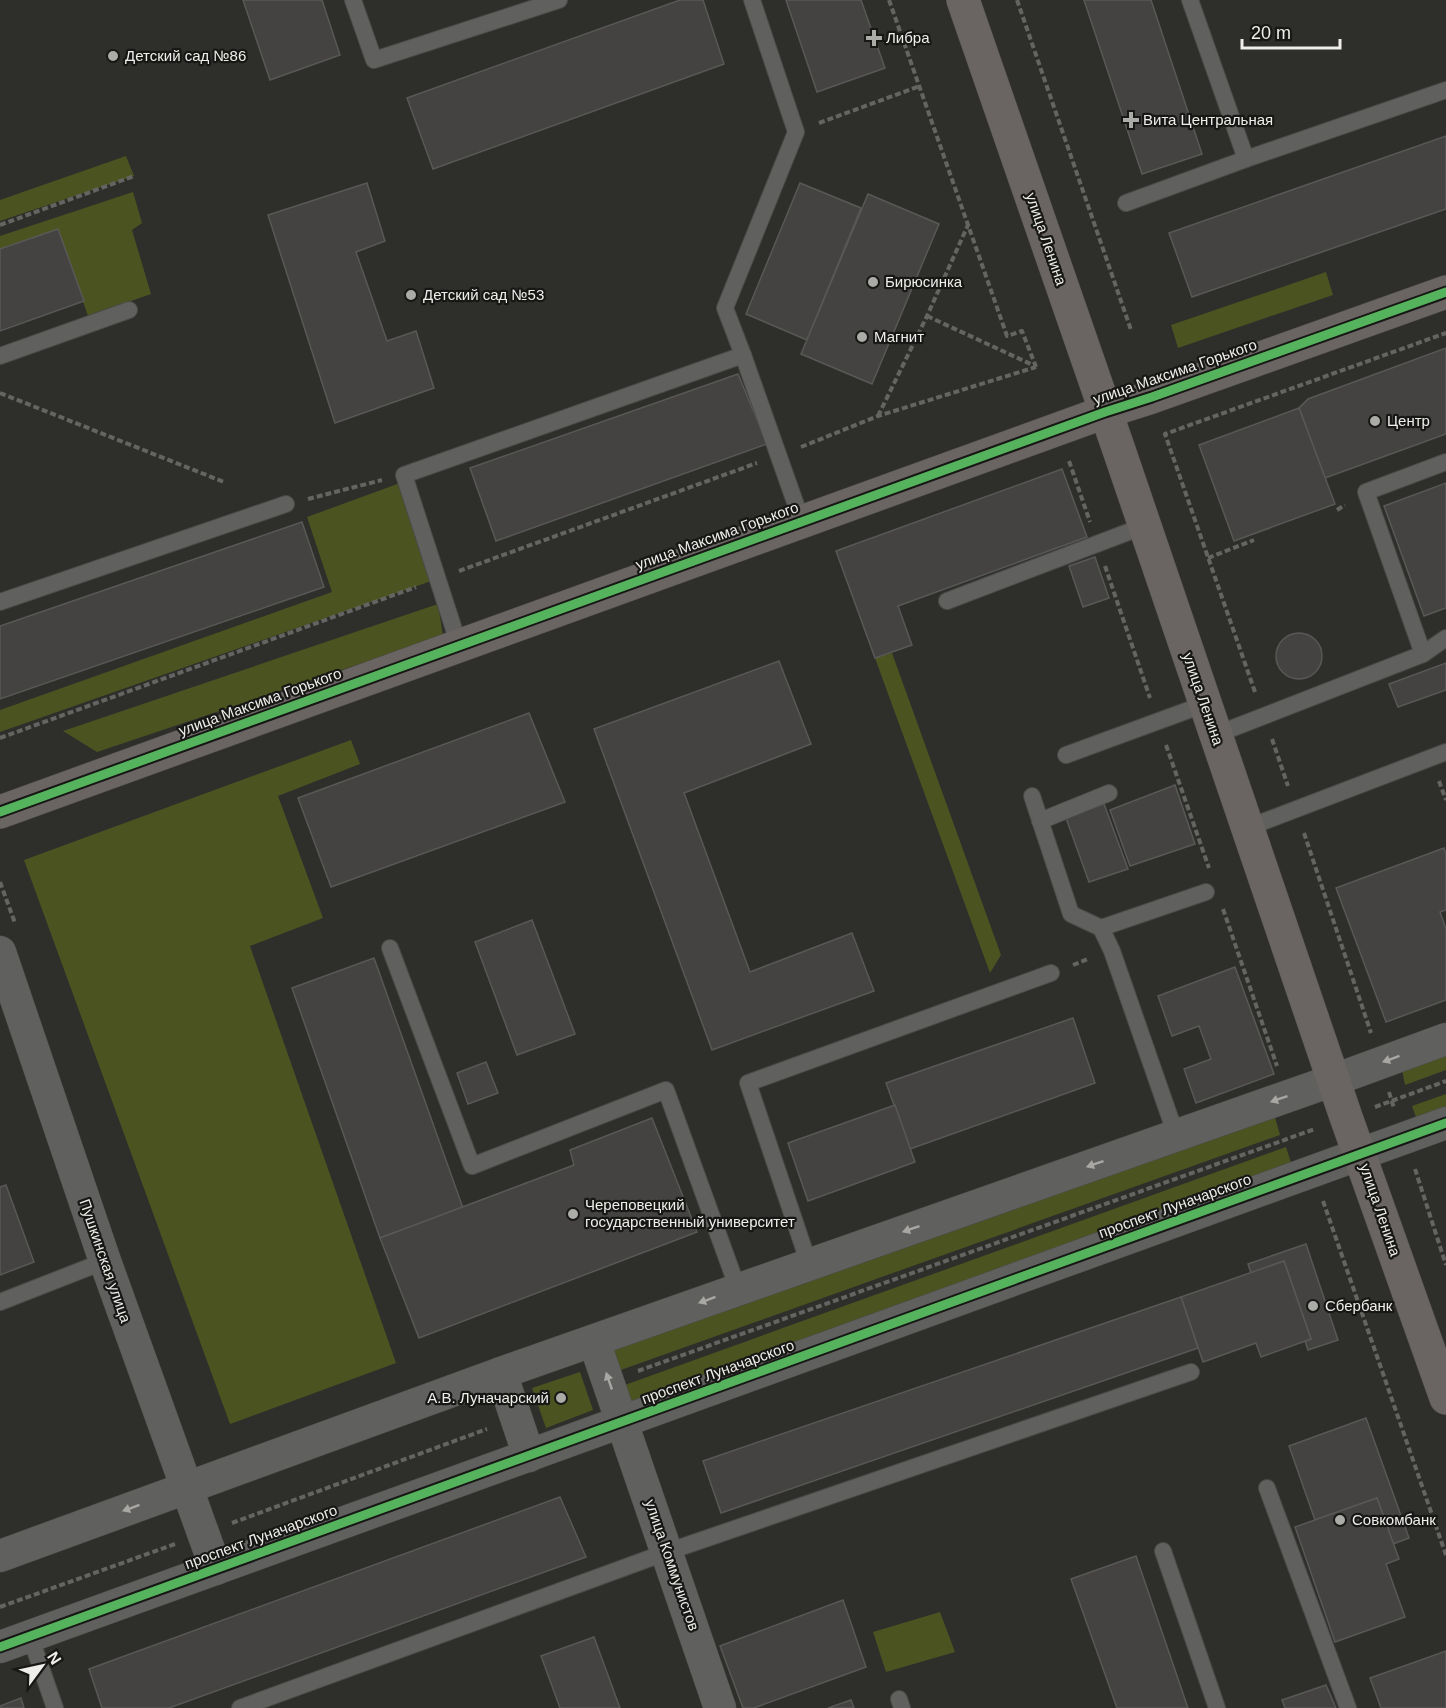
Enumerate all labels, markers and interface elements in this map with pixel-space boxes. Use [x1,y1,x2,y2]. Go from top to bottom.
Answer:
scale bar [1242,12,1340,50]
text: 20 m [1251,23,1291,43]
place label: Либра [886,29,930,46]
marker: Либра [867,31,881,45]
place label: Детский сад №86 [125,47,246,64]
marker: Детский сад №86 [106,49,120,63]
place label: Вита Центральная [1143,111,1273,128]
marker: Вита Центральная [1124,113,1138,127]
street label: улица Ленина [1023,190,1070,288]
place label: Бирюсинка [885,273,963,290]
marker: Бирюсинка [866,275,880,289]
place label: Детский сад №53 [423,286,544,303]
marker: Детский сад №53 [404,288,418,302]
place label: Магнит [874,328,924,345]
marker: Магнит [855,330,869,344]
street label: улица Максима Горького [1091,335,1259,408]
place label: Центр [1387,412,1430,429]
marker: Центр [1368,414,1382,428]
street label: улица Максима Горького [633,498,801,573]
street label: улица Ленина [1180,650,1227,748]
street label: улица Максима Горького [176,664,344,739]
one-way arrow [1382,1055,1400,1064]
one-way arrow [1270,1095,1288,1105]
one-way arrow [1086,1159,1104,1169]
street label: улица Ленина [1357,1161,1404,1259]
street label: проспект Луначарского [1096,1170,1253,1241]
place label: Череповецкий государственный университет [585,1196,795,1230]
street label: Пушкинская улица [76,1197,135,1326]
marker: Череповецкий государственный университет [566,1207,580,1221]
one-way arrow [902,1224,920,1234]
one-way arrow [698,1296,716,1306]
place label: Сбербанк [1325,1297,1393,1314]
marker: Сбербанк [1306,1299,1320,1313]
street label: проспект Луначарского [639,1336,796,1407]
one-way arrow [604,1372,614,1390]
place label: А.В. Луначарский [427,1389,549,1406]
marker: А.В. Луначарский [554,1391,568,1405]
street label: улица Коммунистов [642,1497,703,1633]
street label: проспект Луначарского [182,1501,339,1572]
one-way arrow [122,1503,140,1513]
place label: Совкомбанк [1352,1511,1436,1528]
marker: Совкомбанк [1333,1513,1347,1527]
north arrow [12,1636,72,1696]
text: N [44,1649,64,1668]

